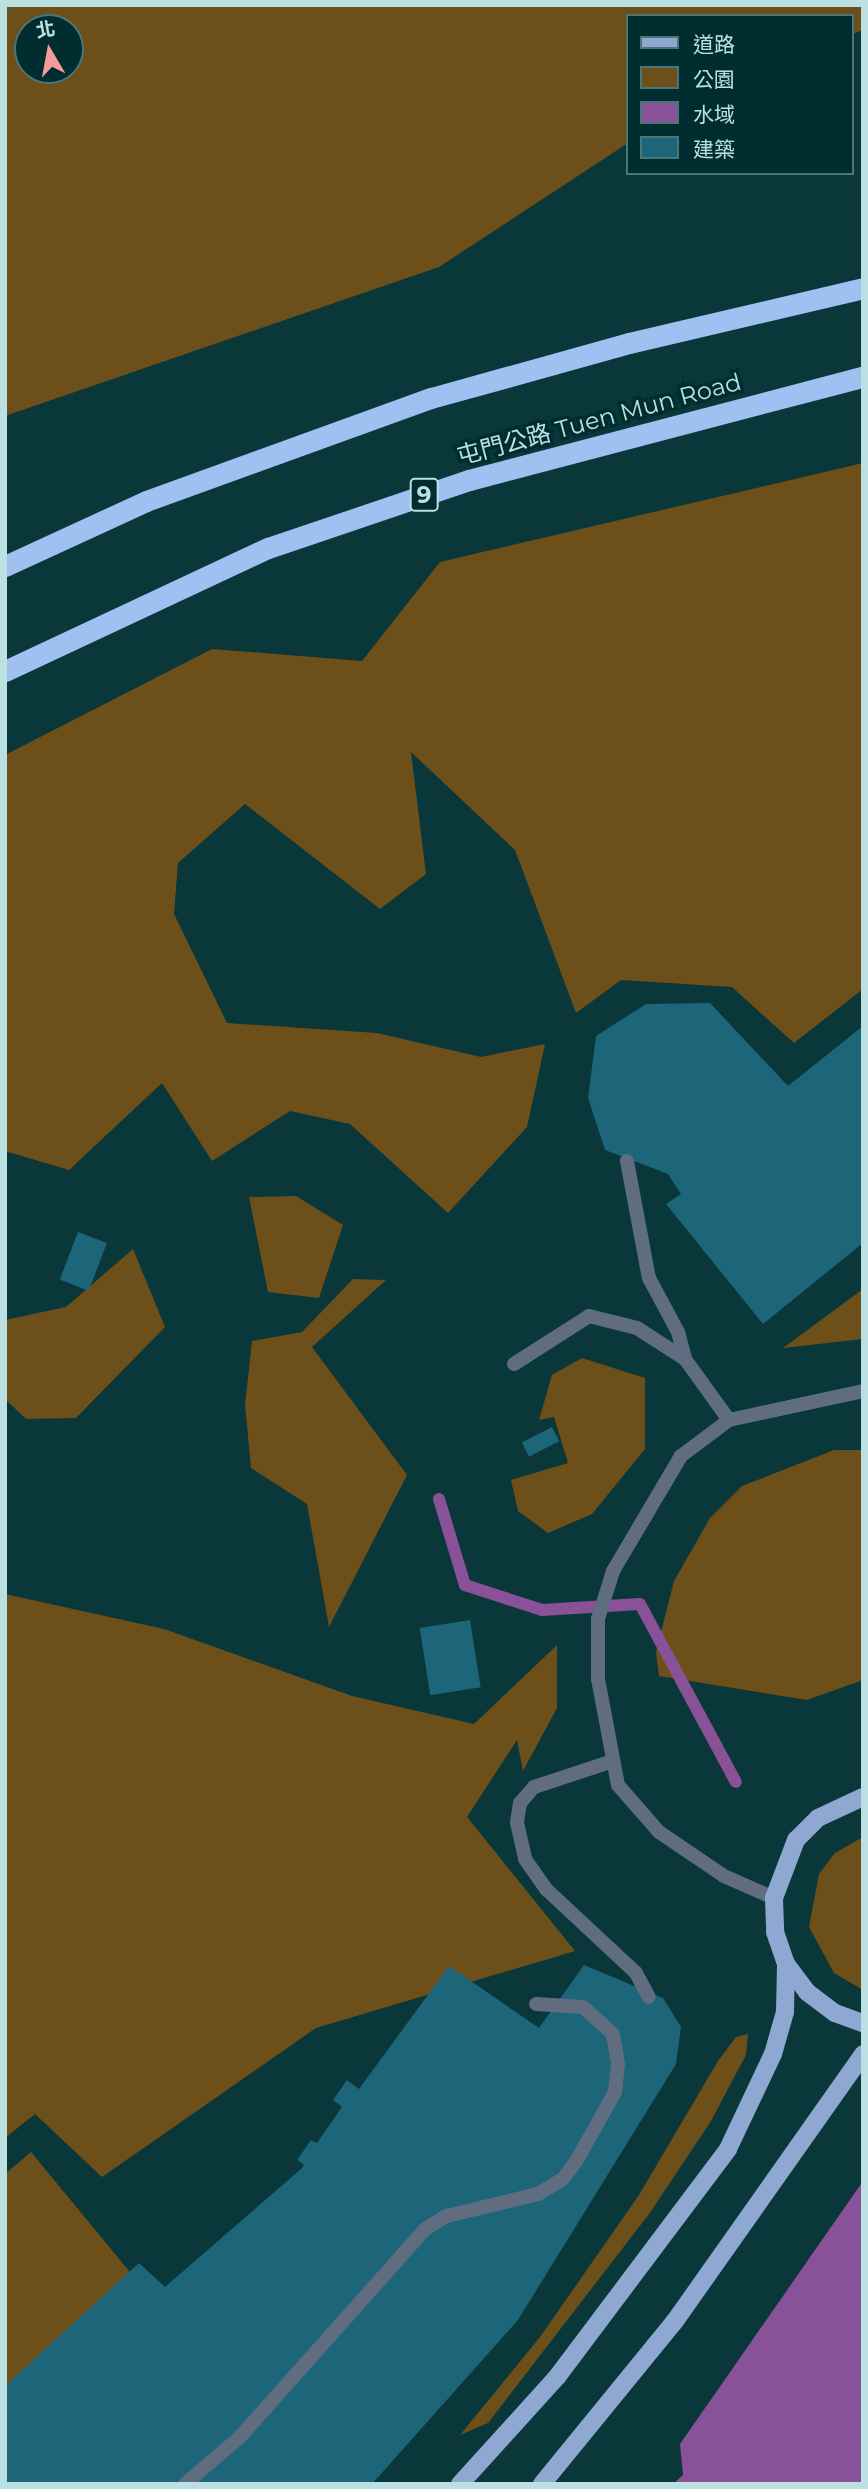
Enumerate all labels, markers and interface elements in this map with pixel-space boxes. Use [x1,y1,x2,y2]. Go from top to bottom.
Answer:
north arrow [14,14,84,84]
legend [626,14,854,175]
text: 北 [34,17,57,43]
text: 道路 [693,32,735,57]
text: 公園 [693,67,735,92]
text: 水域 [693,102,735,127]
text: 建築 [693,137,735,162]
street label: 屯門公路 Tuen Mun Road [454,367,744,471]
road number: 9 [408,475,440,514]

